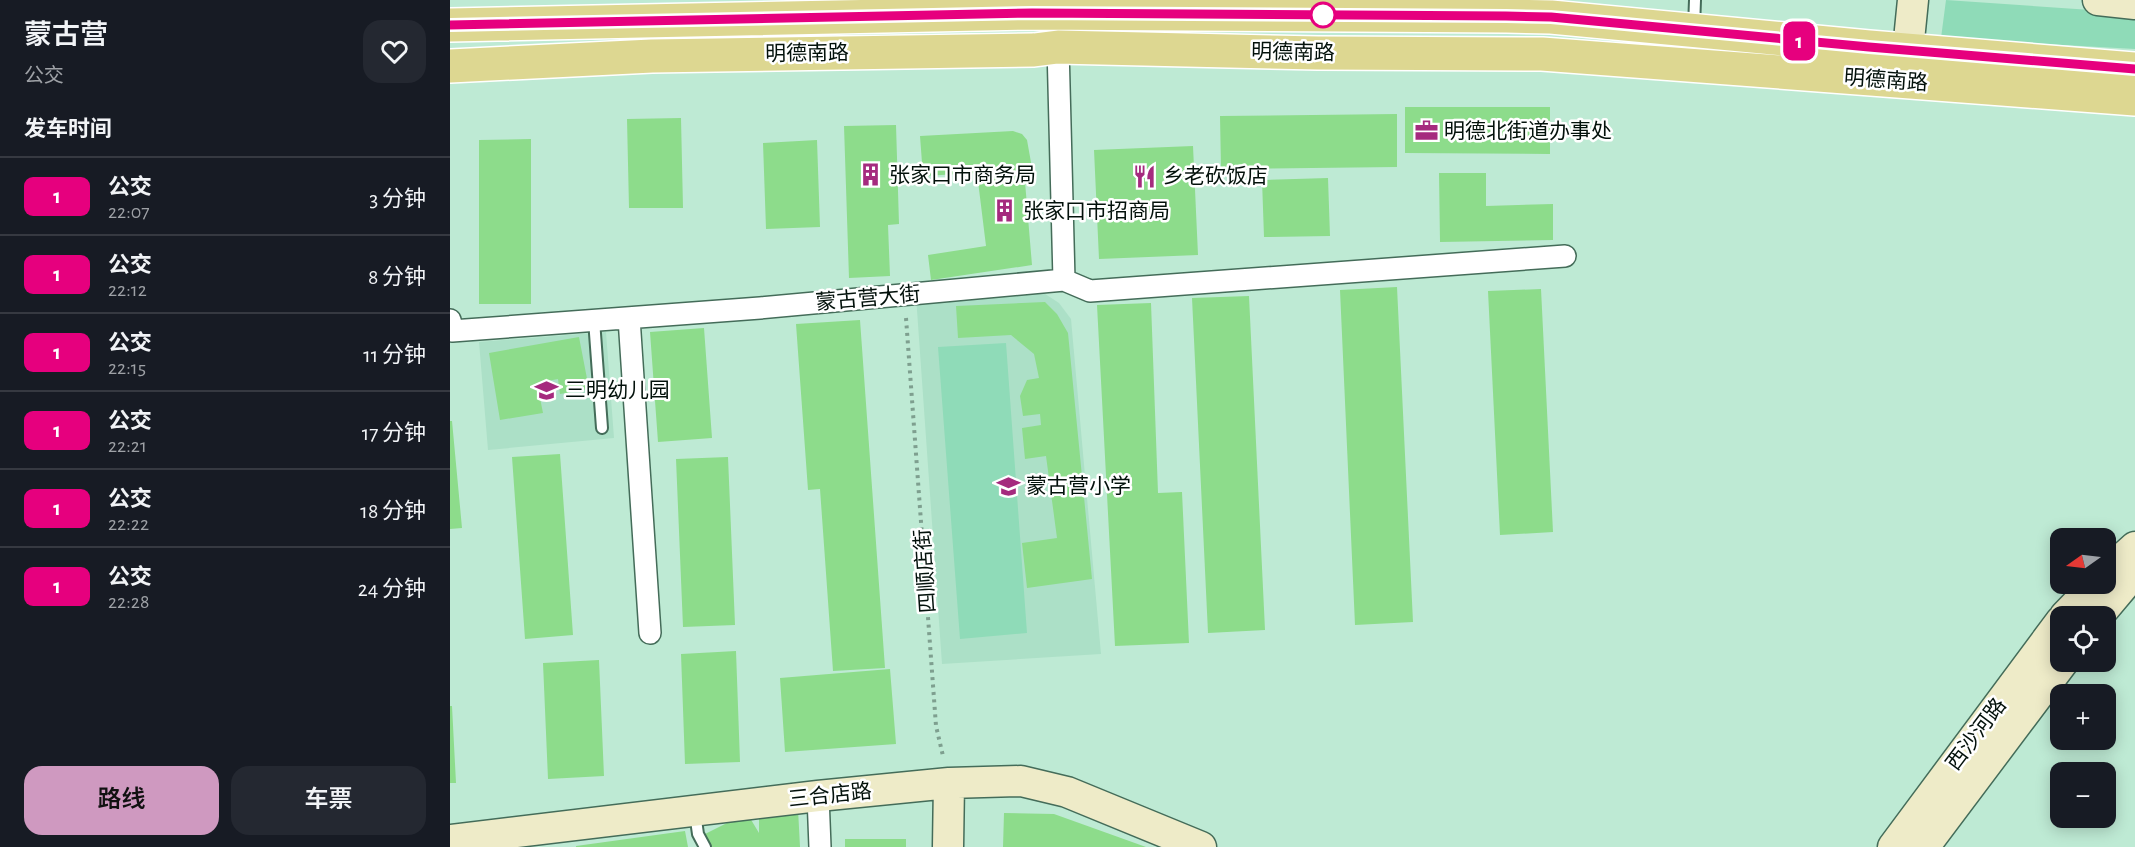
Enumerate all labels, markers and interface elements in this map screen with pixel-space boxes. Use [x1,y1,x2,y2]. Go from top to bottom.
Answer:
unlabelled marker [1310,2,1336,28]
button: heart [363,20,426,83]
text: 蒙古营 [24,22,108,50]
line badge: 1 [1780,22,1818,60]
text: 1 [1795,31,1803,52]
street label: 明德南路 [1251,40,1335,64]
street label: 明德南路 [765,41,849,65]
text: 公交 [24,66,64,86]
street label: 明德南路 [1843,66,1929,94]
text: 发车时间 [24,118,112,140]
office icon: 明德北街道办事处 [1413,118,1439,144]
place label: 明德北街道办事处 [1444,120,1612,142]
building icon: 张家口市商务局 [858,162,884,188]
restaurant icon: 乡老砍饭店 [1132,163,1158,189]
place label: 张家口市商务局 [889,164,1036,186]
place label: 乡老砍饭店 [1163,165,1268,187]
text: 公交 [108,176,152,198]
text: 1 [53,186,61,207]
text: 3 分钟 [369,188,426,210]
building icon: 张家口市招商局 [992,198,1018,224]
place label: 张家口市招商局 [1023,200,1170,222]
text: 22:07 [108,202,150,222]
text: 公交 [108,254,152,276]
text: 1 [53,264,61,285]
text: 8 分钟 [368,266,426,288]
text: 22:12 [108,280,147,300]
street label: 蒙古营大街 [815,282,921,314]
text: 公交 [108,332,152,354]
text: 1 [53,342,61,363]
text: 11 分钟 [363,344,426,366]
text: 22:15 [108,358,146,378]
school or university icon: 三明幼儿园 [534,377,560,403]
place label: 三明幼儿园 [565,379,670,401]
text: 公交 [108,410,152,432]
text: 1 [53,420,61,441]
text: 17 分钟 [362,422,426,444]
text: 22:21 [108,436,147,456]
school or university icon: 蒙古营小学 [995,473,1021,499]
place label: 蒙古营小学 [1026,475,1131,497]
text: 公交 [108,488,152,510]
text: 1 [53,498,61,519]
text: 18 分钟 [360,500,426,522]
text: 22:22 [108,514,149,534]
street label: 四顺店街 [911,528,939,614]
north arrow [2050,528,2116,594]
map controls [2050,528,2116,828]
text: 公交 [108,566,152,588]
text: 1 [53,576,61,597]
text: 24 分钟 [358,578,426,600]
text: 22:28 [108,592,149,612]
button: locate [2050,606,2116,672]
button: + [2050,684,2116,750]
street label: 西沙河路 [1942,694,2010,774]
button: − [2050,762,2116,828]
button: 路线 [24,766,219,835]
button: 车票 [231,766,426,835]
street label: 三合店路 [787,780,873,810]

